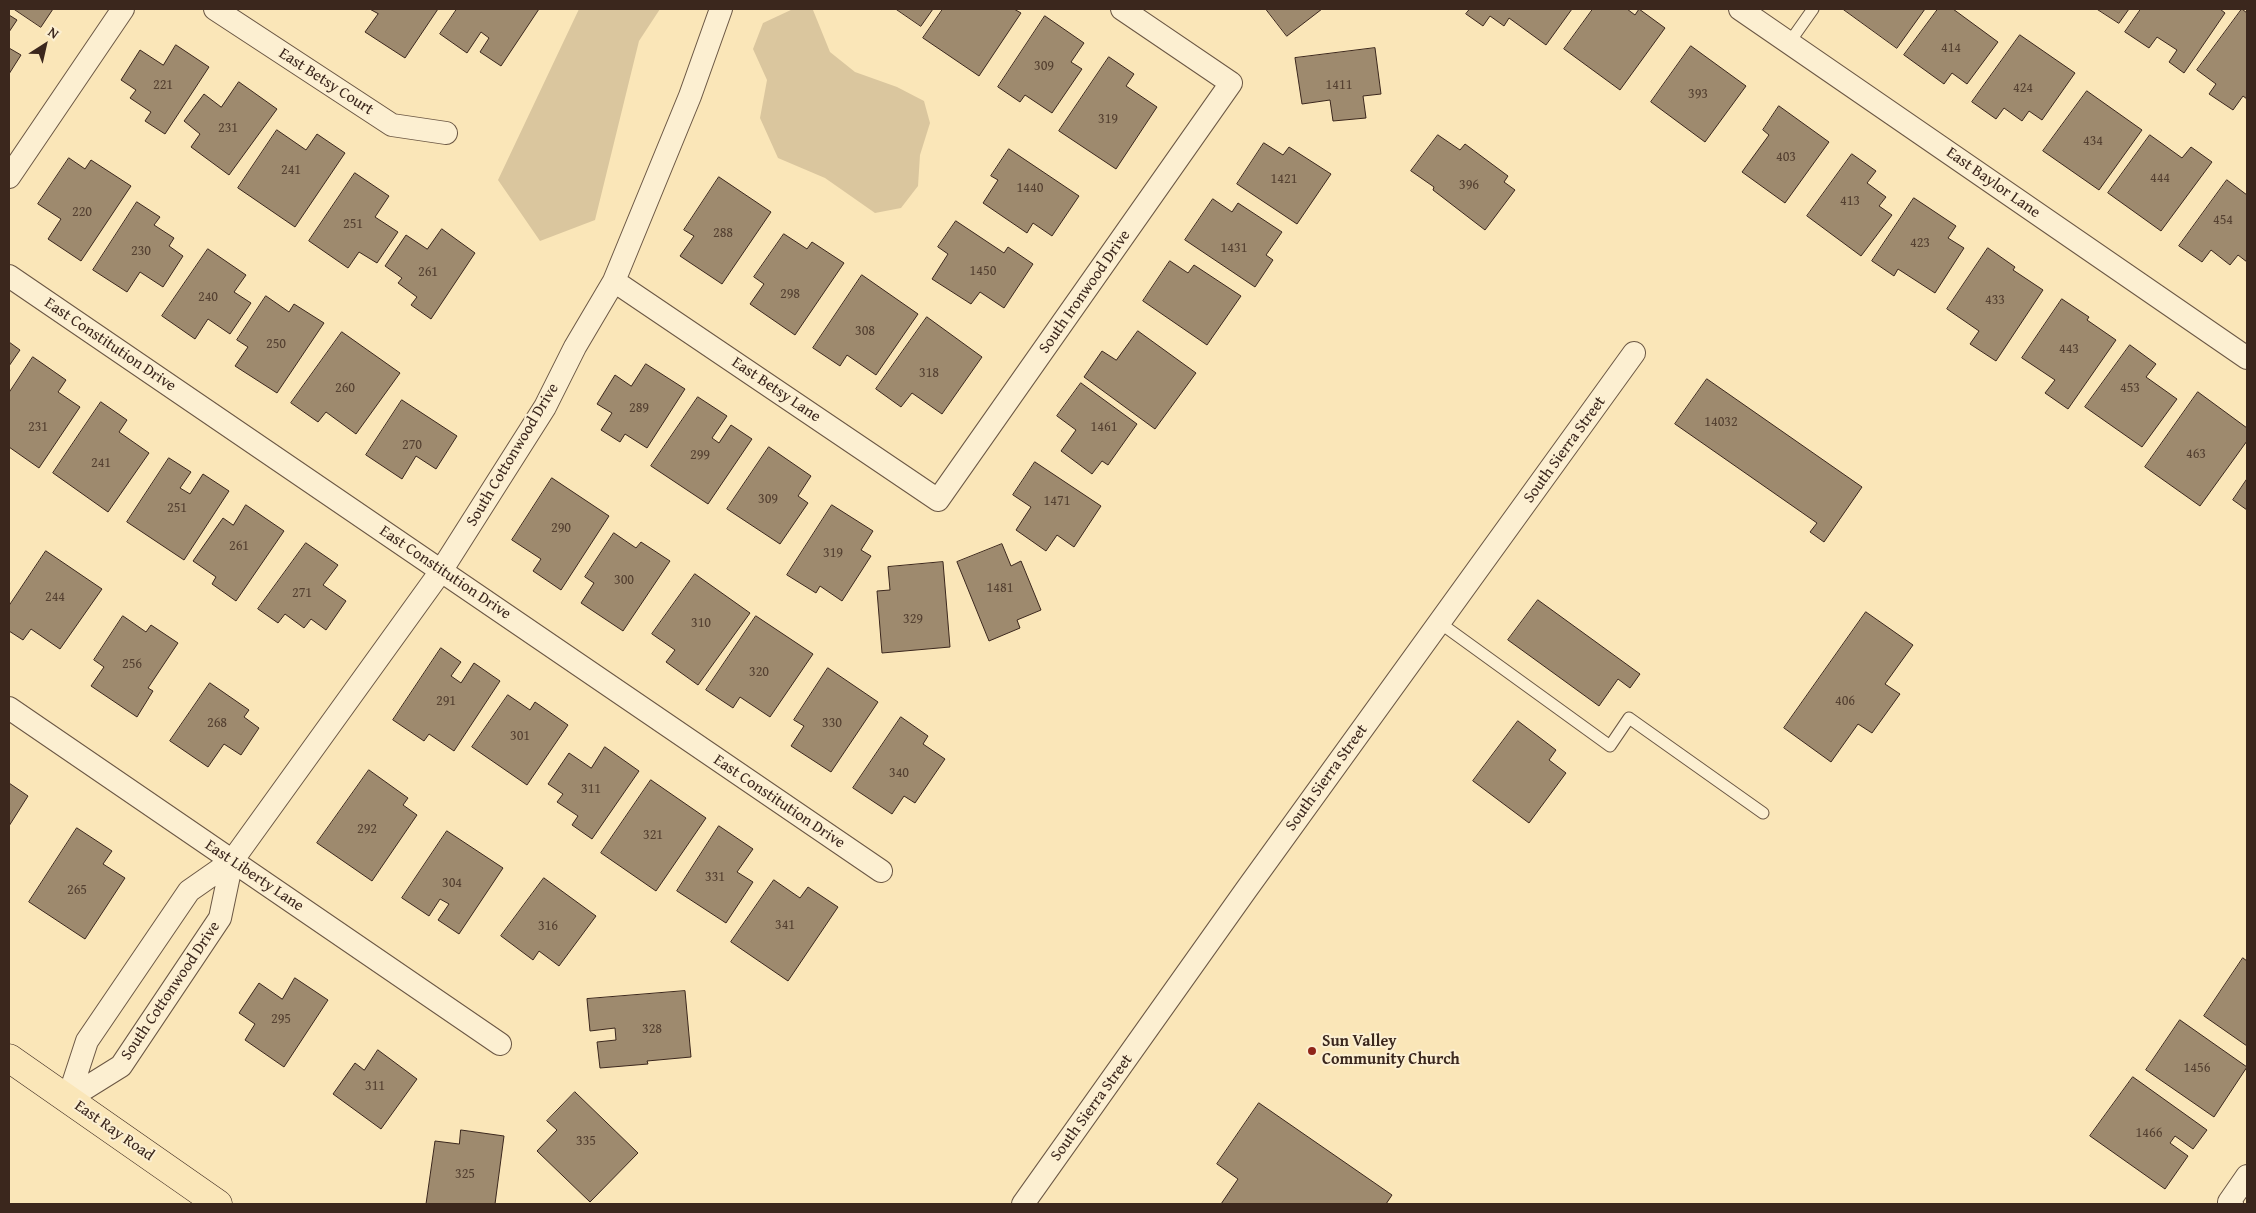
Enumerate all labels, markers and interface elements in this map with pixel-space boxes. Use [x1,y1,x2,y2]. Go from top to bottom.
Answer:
north arrow [20,20,70,70]
text: N [44,22,63,44]
house number: 414 [1941,40,1961,56]
street label: East Betsy Court [275,44,377,120]
house number: 309 [1034,58,1054,74]
house number: 221 [153,77,173,93]
house number: 1411 [1326,77,1352,93]
house number: 424 [2013,80,2033,96]
house number: 393 [1688,86,1708,102]
house number: 319 [1098,111,1118,127]
house number: 231 [218,120,238,136]
house number: 434 [2083,133,2103,149]
street label: East Baylor Lane [1942,143,2044,223]
house number: 403 [1776,149,1796,165]
house number: 241 [281,162,301,178]
house number: 444 [2150,170,2170,186]
house number: 1421 [1271,171,1297,187]
house number: 396 [1459,177,1479,193]
house number: 1440 [1017,180,1043,196]
house number: 413 [1840,193,1860,209]
house number: 220 [72,204,92,220]
house number: 454 [2213,212,2233,228]
house number: 251 [343,216,363,232]
house number: 288 [713,225,733,241]
street label: South Ironwood Drive [1035,226,1135,358]
house number: 423 [1910,235,1930,251]
house number: 1431 [1221,240,1247,256]
house number: 230 [131,243,151,259]
house number: 1450 [970,263,996,279]
house number: 261 [418,264,438,280]
house number: 298 [780,286,800,302]
house number: 240 [198,289,218,305]
house number: 433 [1985,292,2005,308]
street label: East Constitution Drive [41,294,179,396]
house number: 308 [855,323,875,339]
house number: 250 [266,336,286,352]
house number: 443 [2059,341,2079,357]
street label: East Betsy Lane [728,353,824,427]
house number: 318 [919,365,939,381]
house number: 260 [335,380,355,396]
street label: South Cottonwood Drive [463,380,563,530]
house number: 453 [2120,380,2140,396]
street label: South Sierra Street [1520,393,1610,507]
house number: 289 [629,400,649,416]
house number: 14032 [1704,414,1738,430]
house number: 231 [28,419,48,435]
house number: 1461 [1091,419,1117,435]
house number: 270 [402,437,422,453]
house number: 463 [2186,446,2206,462]
house number: 299 [690,447,710,463]
house number: 241 [91,455,111,471]
house number: 309 [758,491,778,507]
house number: 1471 [1044,493,1070,509]
house number: 251 [167,500,187,516]
house number: 290 [551,520,571,536]
street label: East Constitution Drive [376,522,514,624]
house number: 261 [229,538,249,554]
house number: 319 [823,545,843,561]
house number: 300 [614,572,634,588]
house number: 1481 [987,580,1013,596]
house number: 271 [292,585,312,601]
house number: 244 [45,589,65,605]
house number: 329 [903,611,923,627]
house number: 310 [691,615,711,631]
house number: 256 [122,656,142,672]
house number: 320 [749,664,769,680]
house number: 291 [436,693,456,709]
house number: 406 [1835,693,1855,709]
house number: 268 [207,715,227,731]
house number: 330 [822,715,842,731]
street label: South Sierra Street [1282,721,1372,835]
house number: 301 [510,728,530,744]
street label: East Constitution Drive [710,751,848,853]
house number: 340 [889,765,909,781]
house number: 311 [581,781,601,797]
house number: 292 [357,821,377,837]
house number: 321 [643,827,663,843]
street label: East Liberty Lane [201,836,307,916]
house number: 331 [705,869,725,885]
house number: 304 [442,875,462,891]
house number: 265 [67,882,87,898]
house number: 341 [775,917,795,933]
street label: South Cottonwood Drive [117,918,225,1064]
house number: 316 [538,918,558,934]
house number: 295 [271,1011,291,1027]
house number: 328 [642,1021,662,1037]
place label: Sun Valley Community Church [1322,1032,1460,1070]
marker: Sun Valley Community Church [1306,1045,1318,1057]
street label: South Sierra Street [1047,1051,1137,1165]
house number: 1456 [2184,1060,2210,1076]
house number: 311 [365,1078,385,1094]
street label: East Ray Road [70,1096,158,1166]
house number: 1466 [2136,1125,2162,1141]
house number: 335 [576,1133,596,1149]
house number: 325 [455,1166,475,1182]

